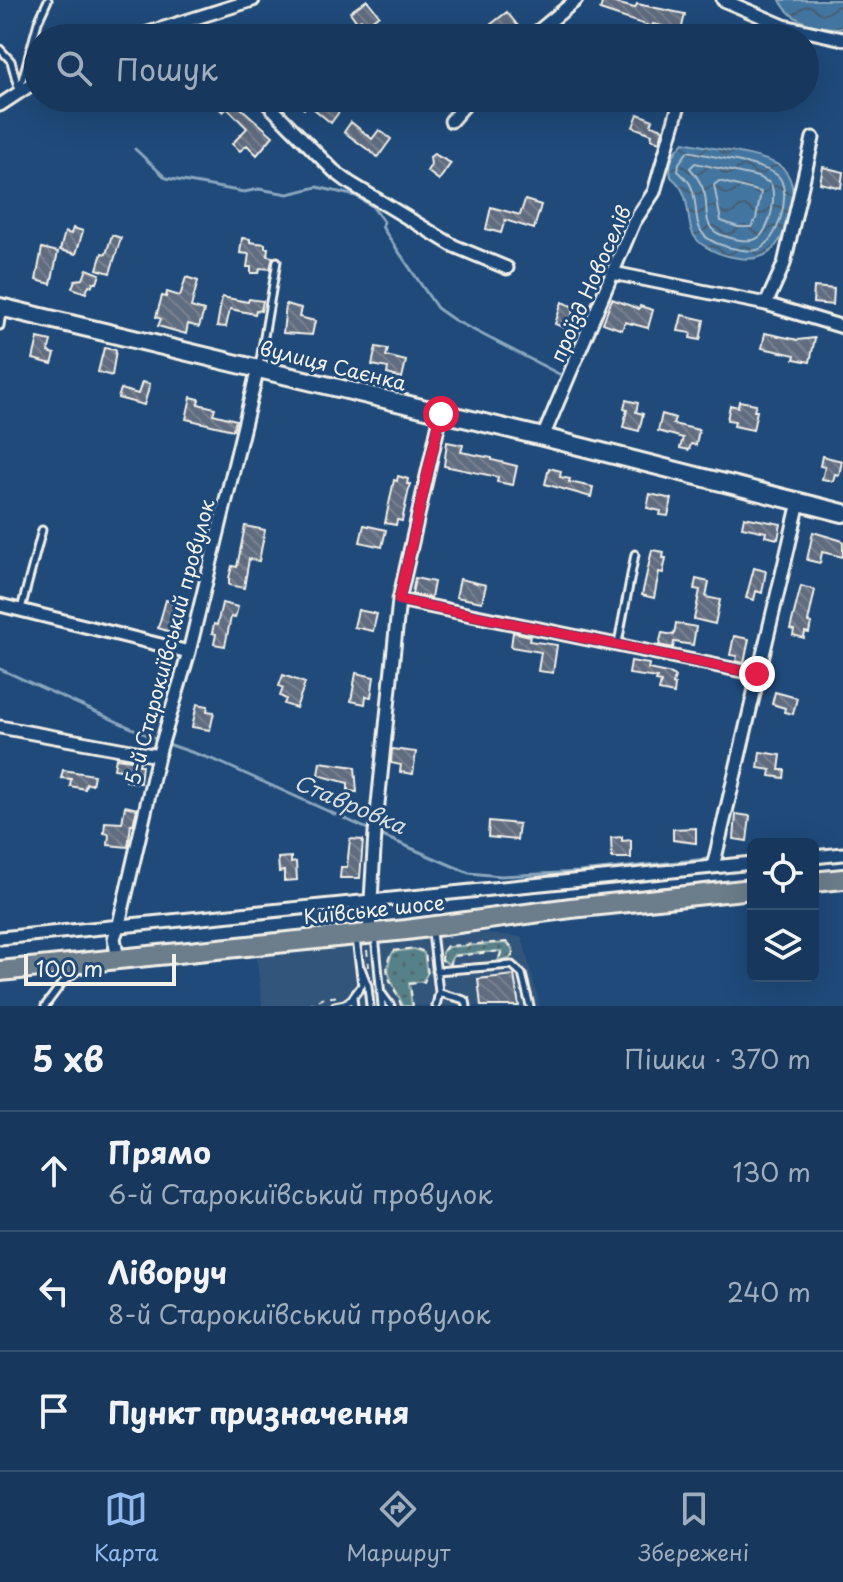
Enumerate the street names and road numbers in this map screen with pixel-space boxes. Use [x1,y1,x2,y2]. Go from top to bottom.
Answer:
street label: проїзд Новоселів [542,200,638,367]
street label: вулиця Саєнка [257,332,410,398]
street label: 5-й Старокиївський провулок [116,495,222,788]
street label: Київське шосе [302,887,446,931]

